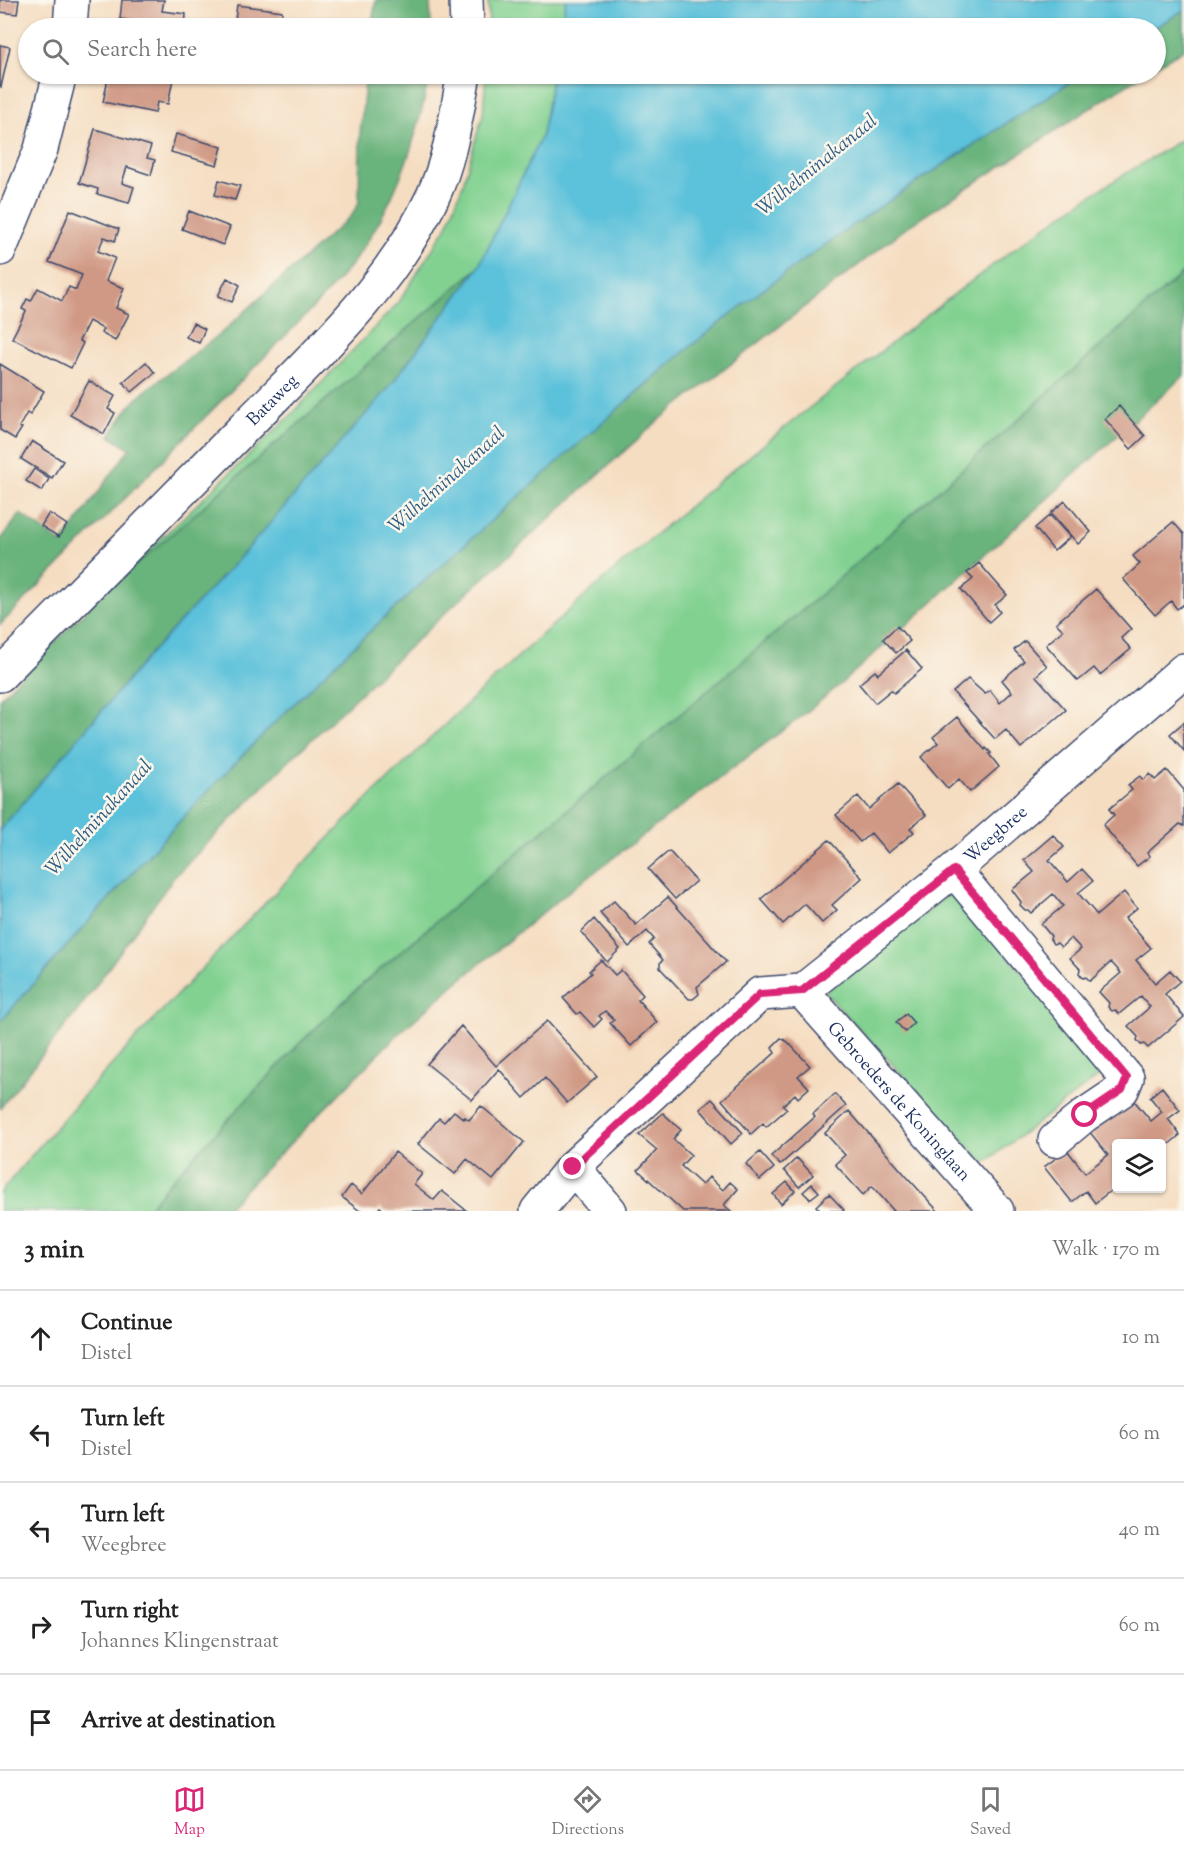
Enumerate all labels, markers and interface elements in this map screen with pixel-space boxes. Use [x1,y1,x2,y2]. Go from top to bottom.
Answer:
search box [18,18,1166,84]
icon: search [39,35,72,68]
text: Search here [87,35,197,67]
water label: Wilhelminakanaal [751,108,884,224]
street label: Bataweg [242,369,305,433]
water label: Wilhelminakanaal [383,420,513,541]
water label: Wilhelminakanaal [39,754,160,884]
street label: Weegbree [959,801,1034,871]
street label: Gebroeders de Koninglaan [820,1017,976,1188]
route start [1071,1101,1097,1127]
map controls [1112,1139,1166,1193]
button: layers [1112,1139,1166,1193]
route end [559,1153,585,1179]
text: 3 min [24,1232,84,1269]
text: Walk · 170 m [1052,1236,1160,1265]
text: Continue [81,1308,172,1340]
icon: ahead [24,1322,57,1355]
text: 10 m [1122,1324,1160,1353]
text: Distel [81,1340,132,1369]
text: Turn left [81,1404,164,1436]
icon: left [24,1418,57,1451]
text: 60 m [1119,1420,1160,1449]
text: Distel [81,1436,132,1465]
text: Turn left [81,1500,164,1532]
icon: left [24,1514,57,1547]
text: 40 m [1119,1516,1160,1545]
text: Weegbree [81,1532,167,1561]
text: Turn right [81,1596,178,1628]
icon: right [24,1610,57,1643]
text: 60 m [1119,1612,1160,1641]
text: Johannes Klingenstraat [81,1628,279,1657]
icon: arrive [24,1706,57,1739]
text: Arrive at destination [81,1706,276,1738]
tab: Map [173,1783,206,1842]
tab: Directions [552,1783,624,1842]
tab: Saved [970,1783,1011,1842]

